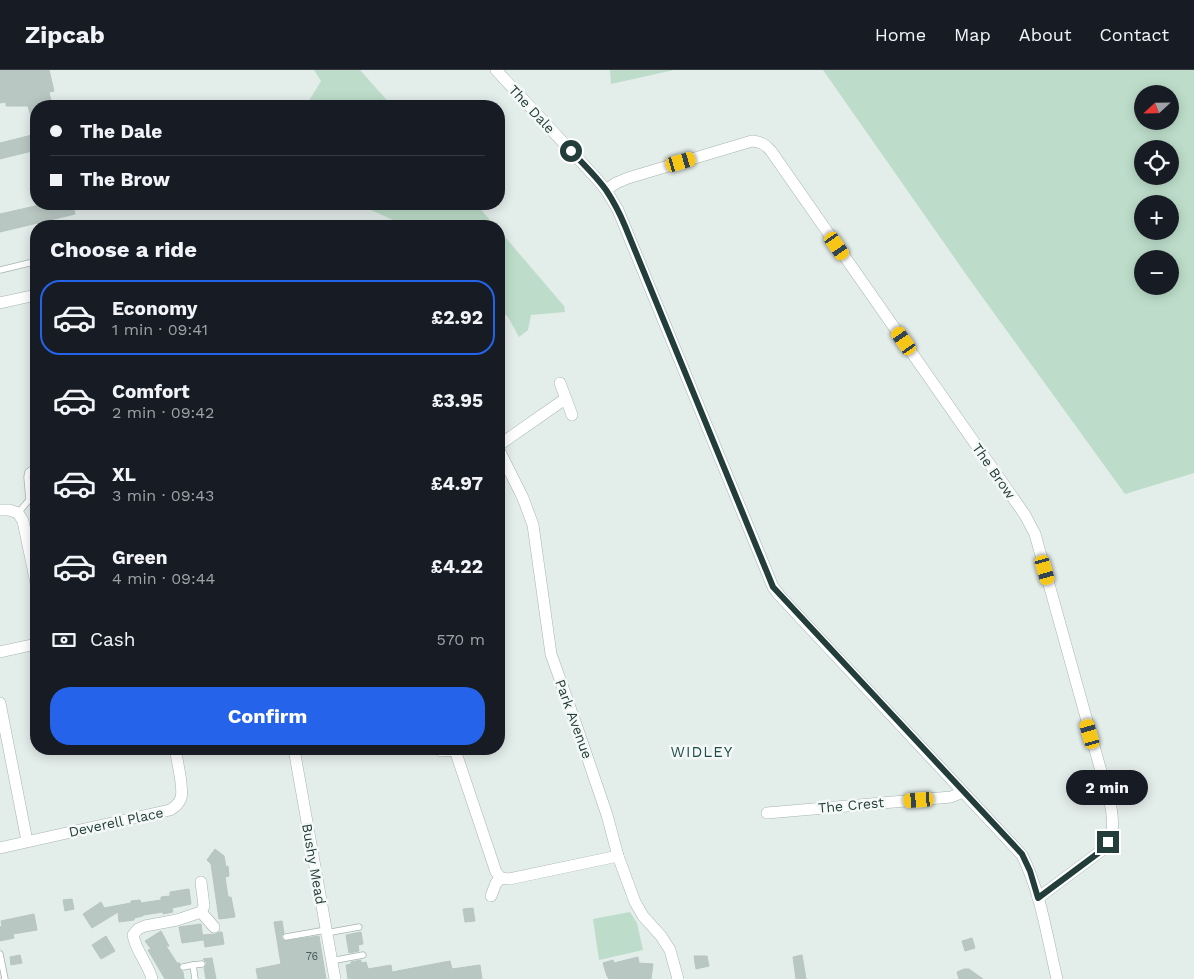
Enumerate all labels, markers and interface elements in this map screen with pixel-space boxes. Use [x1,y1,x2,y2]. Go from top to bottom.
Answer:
text: Zipcab [25,21,105,49]
text: Home [875,24,926,45]
text: Map [954,24,991,45]
text: About [1019,24,1071,45]
text: Contact [1099,24,1169,45]
street label: The Dale [506,82,558,136]
north arrow [1134,85,1179,130]
map controls [1134,85,1179,295]
text: The Dale [80,120,162,143]
route start [560,140,582,162]
button: locate [1134,140,1179,185]
car [664,151,697,173]
text: The Brow [80,168,170,191]
button: + [1134,195,1179,240]
car [822,229,851,263]
text: Choose a ride [50,237,197,262]
button: − [1134,250,1179,295]
icon: car [52,295,97,340]
text: Economy [112,297,197,320]
text: £2.92 [431,306,483,329]
text: 1 min · 09:41 [112,320,208,339]
car [889,324,918,358]
icon: car [52,378,97,423]
text: Comfort [112,380,190,403]
text: £3.95 [432,389,483,412]
text: 2 min · 09:42 [112,403,214,422]
street label: The Brow [969,440,1019,502]
icon: car [52,461,97,506]
text: XL [112,463,136,486]
text: £4.97 [431,472,483,495]
text: 3 min · 09:43 [112,486,214,505]
icon: car [52,544,97,589]
text: Green [112,546,168,569]
car [1033,554,1056,586]
text: £4.22 [431,555,483,578]
text: 4 min · 09:44 [112,569,215,588]
icon: cash [50,626,78,654]
text: Cash [90,628,136,651]
text: 570 m [436,630,485,649]
street label: Park Avenue [552,677,596,761]
button: Confirm [50,687,485,745]
car [1078,718,1101,750]
district label: WIDLEY [671,743,733,761]
callout: 2 min [1067,770,1149,804]
text: 2 min [1085,778,1129,797]
car [903,791,934,809]
street label: The Crest [817,794,885,816]
street label: Deverell Place [67,804,165,840]
street label: Bushy Mead [299,822,329,906]
route end [1097,831,1119,853]
house number: 76 [306,950,319,963]

